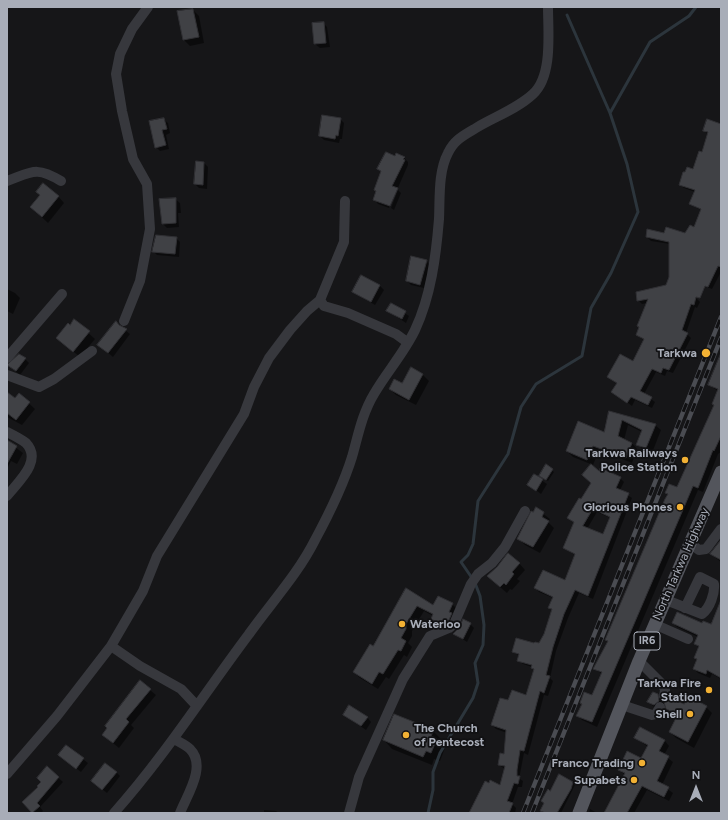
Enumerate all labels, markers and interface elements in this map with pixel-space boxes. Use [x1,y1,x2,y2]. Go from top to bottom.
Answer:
place label: Tarkwa [657,346,697,360]
marker: Tarkwa [700,347,712,359]
place label: Tarkwa Railways Police Station [586,446,677,474]
marker: Tarkwa Railways Police Station [680,455,690,465]
place label: Glorious Phones [583,500,672,514]
marker: Glorious Phones [675,502,685,512]
street label: North Tarkwa Highway [650,505,712,623]
place label: Waterloo [410,617,461,631]
marker: Waterloo [397,619,407,629]
road number: IR6 [634,632,660,650]
place label: Tarkwa Fire Station [637,676,701,704]
marker: Tarkwa Fire Station [704,685,714,695]
place label: Shell [655,707,682,721]
marker: Shell [685,709,695,719]
place label: The Church of Pentecost [414,721,484,749]
marker: The Church of Pentecost [401,730,411,740]
place label: Franco Trading [552,756,634,770]
marker: Franco Trading [637,758,647,768]
north arrow [676,768,716,808]
text: N [692,769,700,782]
place label: Supabets [574,773,626,787]
marker: Supabets [629,775,639,785]

